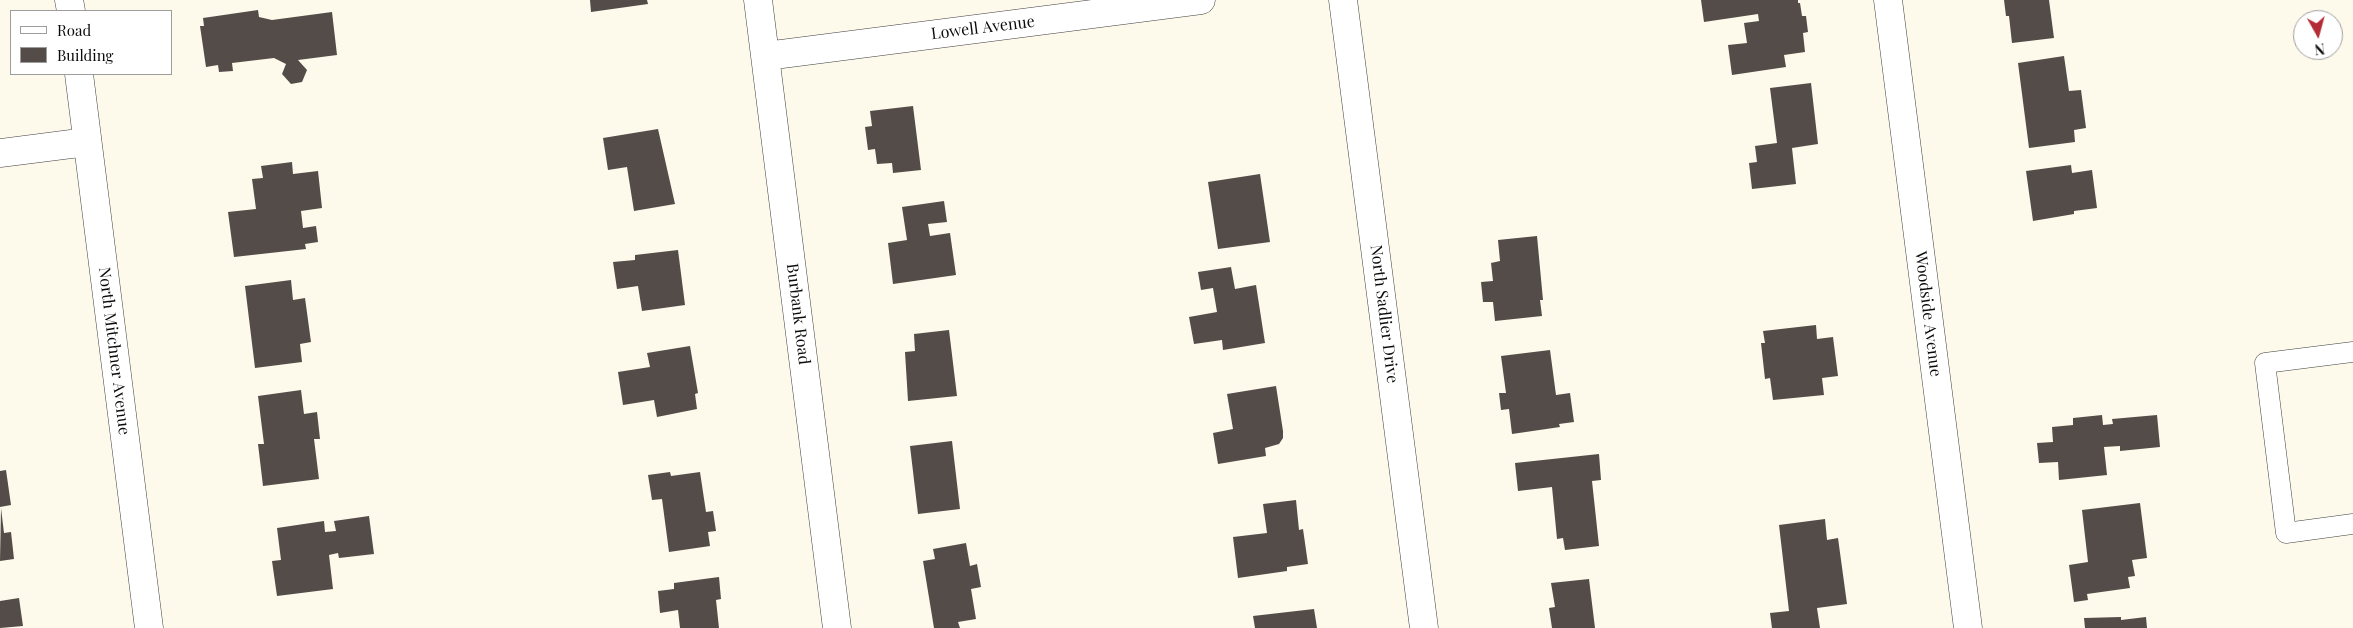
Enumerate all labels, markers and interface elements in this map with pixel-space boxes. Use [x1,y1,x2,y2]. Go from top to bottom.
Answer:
legend [10,10,172,75]
north arrow [2293,10,2343,60]
street label: Lowell Avenue [930,12,1036,44]
text: Road [57,20,91,40]
text: N [2314,39,2326,59]
text: Building [57,45,113,65]
street label: North Sadlier Drive [1366,244,1402,384]
street label: Woodside Avenue [1911,250,1945,378]
street label: Burbank Road [782,262,814,366]
street label: North Mitchner Avenue [94,266,134,436]

